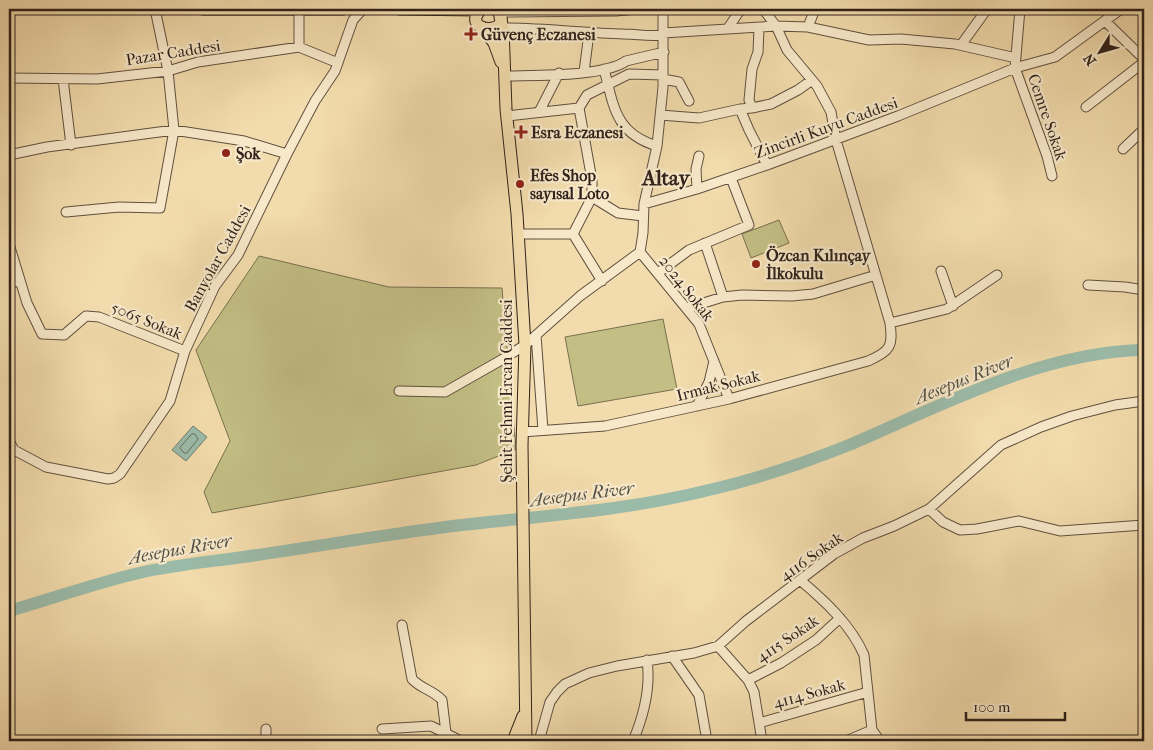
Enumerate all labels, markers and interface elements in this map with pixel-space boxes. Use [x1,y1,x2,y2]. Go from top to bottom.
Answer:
place label: Güvenç Eczanesi [481,25,596,45]
marker: Güvenç Eczanesi [465,28,477,40]
north arrow [1076,28,1126,78]
street label: Pazar Caddesi [124,36,222,69]
text: N [1080,50,1100,69]
street label: Cemre Sokak [1024,71,1071,164]
street label: Zincirli Kuyu Caddesi [752,93,901,162]
place label: Esra Eczanesi [531,123,624,142]
marker: Esra Eczanesi [515,126,527,138]
place label: Şok [236,144,261,164]
marker: Şok [220,147,232,159]
place label: Efes Shop sayısal Loto [530,166,609,204]
district label: Altay [640,166,691,190]
marker: Efes Shop sayısal Loto [514,178,526,190]
street label: Banyolar Caddesi [180,201,255,315]
place label: Özcan Kılınçay İlkokulu [766,245,872,283]
street label: 2024 Sokak [655,252,719,326]
marker: Özcan Kılınçay İlkokulu [750,258,762,270]
street label: 5065 Sokak [109,298,186,344]
street label: Şehit Fehmi Ercan Caddesi [497,299,516,483]
water label: Aesepus River [910,349,1018,409]
street label: Irmak Sokak [674,366,763,405]
water label: Aesepus River [527,477,637,512]
street label: 4116 Sokak [776,527,847,585]
water label: Aesepus River [125,530,235,569]
street label: 4115 Sokak [752,610,823,666]
street label: 4114 Sokak [771,675,848,712]
scale bar [966,690,1064,722]
text: 100 m [973,698,1011,716]

